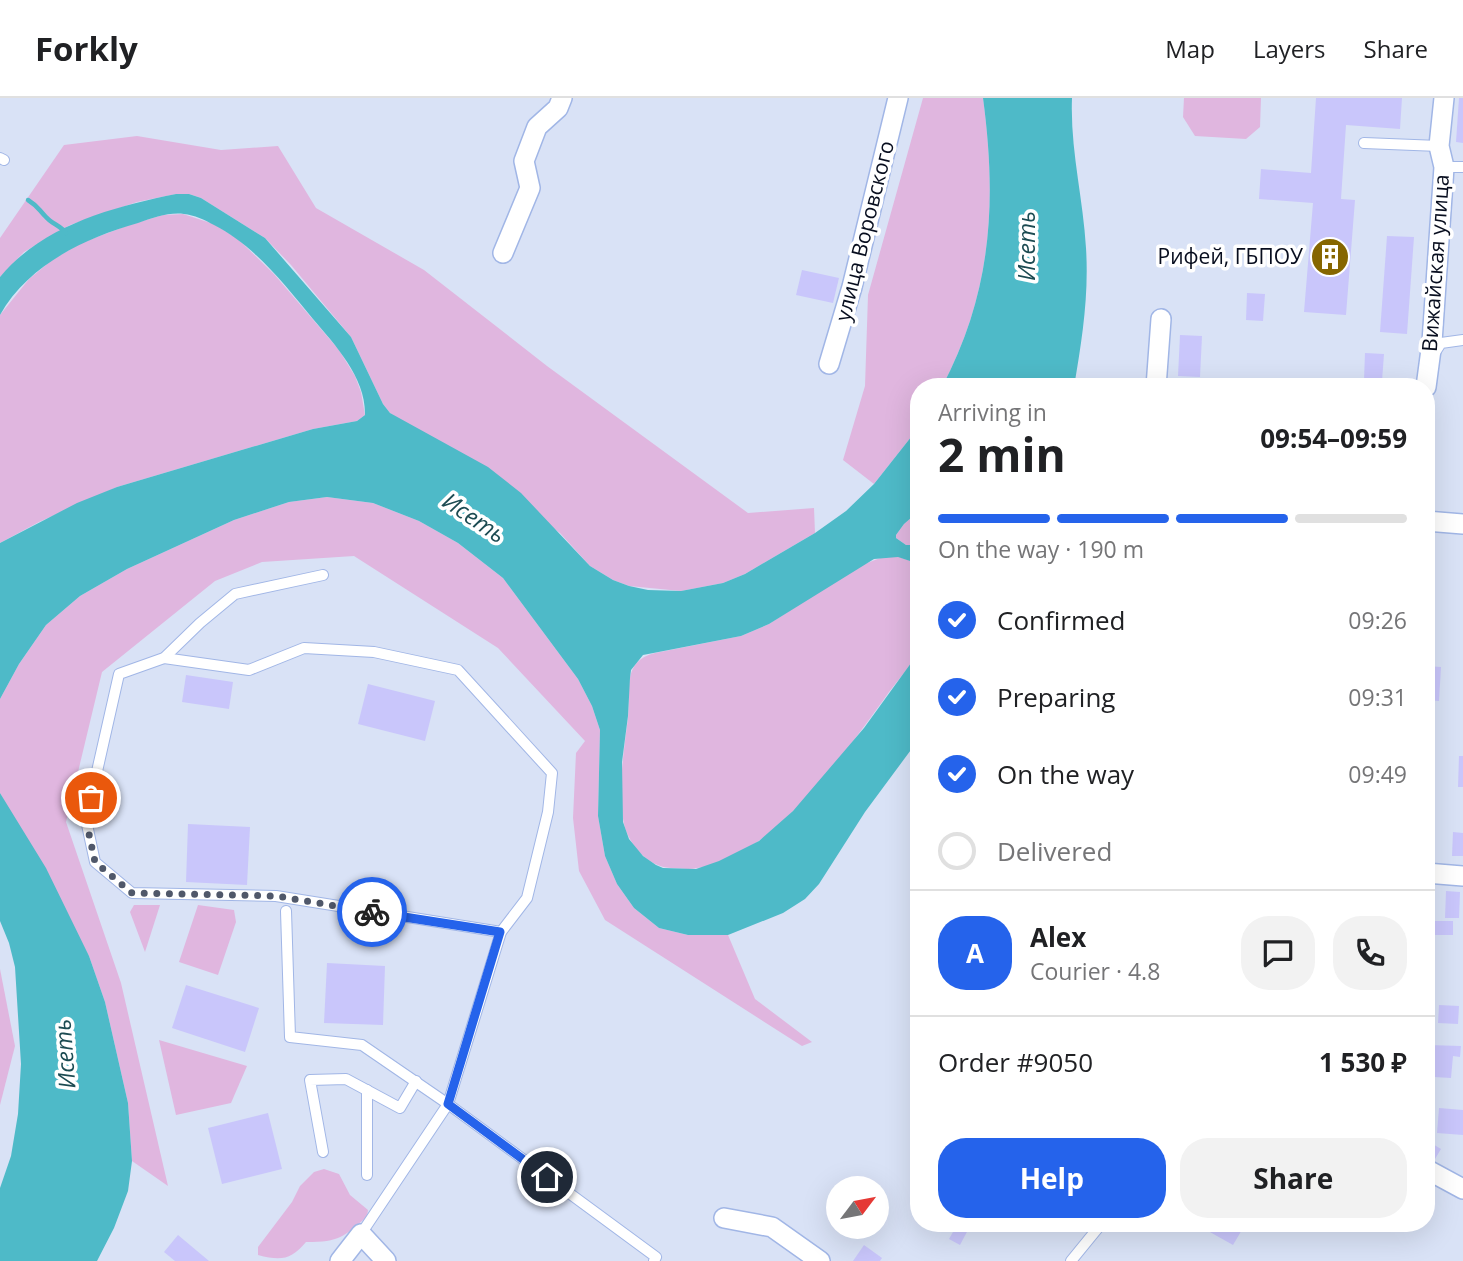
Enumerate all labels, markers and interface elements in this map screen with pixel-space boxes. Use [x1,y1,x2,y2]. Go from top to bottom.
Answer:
text: Forkly [35,26,138,71]
text: Map [1165,32,1215,65]
text: Layers [1253,32,1326,65]
text: Share [1364,32,1428,65]
street label: улица Воровского [828,138,900,324]
street label: Вижайская улица [1415,173,1455,353]
water label: Исеть [1010,211,1042,281]
building icon: Рифей, ГБПОУ [1309,236,1351,278]
place label: Рифей, ГБПОУ [1158,242,1303,270]
text: Arriving in [938,396,1047,428]
text: 09:54–09:59 [1260,420,1407,456]
text: 2 min [938,423,1066,485]
water label: Исеть [437,484,513,550]
text: On the way · 190 m [938,533,1144,565]
icon: check [938,601,976,639]
text: Confirmed [997,602,1125,638]
text: 09:26 [1348,604,1407,636]
icon: check [938,678,976,716]
text: Preparing [997,679,1115,715]
text: 09:31 [1348,681,1407,713]
icon: check [938,755,976,793]
text: On the way [997,756,1134,792]
text: 09:49 [1348,758,1407,790]
pin [61,768,121,828]
icon: bag [72,779,110,817]
text: Delivered [997,833,1112,869]
courier [337,877,407,947]
icon: bike [353,893,391,931]
button: chat [1241,916,1315,990]
button: phone [1333,916,1407,990]
text: Alex [1030,919,1086,955]
text: A [966,935,984,971]
text: Courier · 4.8 [1030,955,1160,987]
water label: Исеть [46,1018,82,1090]
text: Order #9050 [938,1044,1093,1080]
text: 1 530 ₽ [1319,1044,1407,1080]
button: Help [938,1138,1166,1218]
button: Share [1180,1138,1407,1218]
pin [517,1147,577,1207]
icon: home [528,1158,566,1196]
north arrow [826,1176,889,1239]
map controls [826,1176,889,1239]

